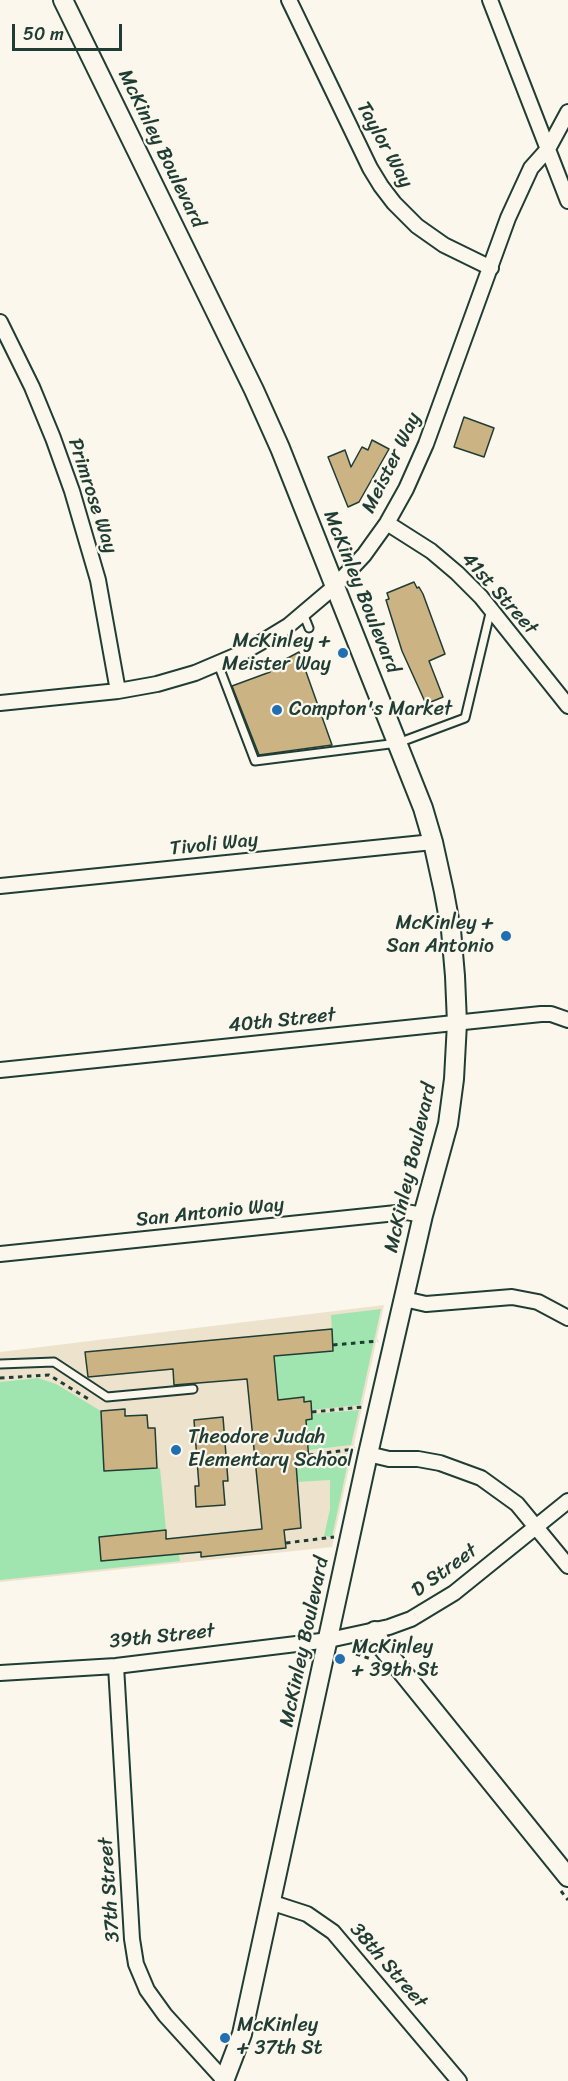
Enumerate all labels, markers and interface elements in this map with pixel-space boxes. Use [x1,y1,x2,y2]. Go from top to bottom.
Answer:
scale bar [15,12,124,50]
text: 50 m [23,18,64,50]
street label: McKinley Boulevard [112,66,210,232]
street label: Taylor Way [351,98,417,192]
street label: Meister Way [357,409,427,517]
street label: Primrose Way [62,435,122,557]
street label: McKinley Boulevard [317,507,405,677]
street label: 41st Street [456,548,542,640]
place label: McKinley + Meister Way [222,630,331,677]
marker: McKinley + Meister Way [336,646,350,660]
place label: Compton's Market [289,698,452,722]
marker: Compton's Market [270,703,284,717]
street label: Tivoli Way [169,828,259,862]
place label: McKinley + San Antonio [386,912,494,959]
marker: McKinley + San Antonio [499,929,513,943]
street label: 40th Street [227,1003,337,1039]
street label: McKinley Boulevard [380,1081,442,1255]
street label: San Antonio Way [135,1193,285,1233]
place label: Theodore Judah Elementary School [188,1426,353,1473]
marker: Theodore Judah Elementary School [169,1443,183,1457]
street label: D Street [407,1539,483,1603]
street label: McKinley Boulevard [275,1555,335,1729]
street label: 39th Street [108,1620,216,1654]
place label: McKinley + 39th St [352,1636,438,1683]
marker: McKinley + 39th St [333,1652,347,1666]
street label: 37th Street [94,1837,126,1943]
street label: 38th Street [344,1918,432,2014]
place label: McKinley + 37th St [237,2014,323,2061]
marker: McKinley + 37th St [218,2031,232,2045]

